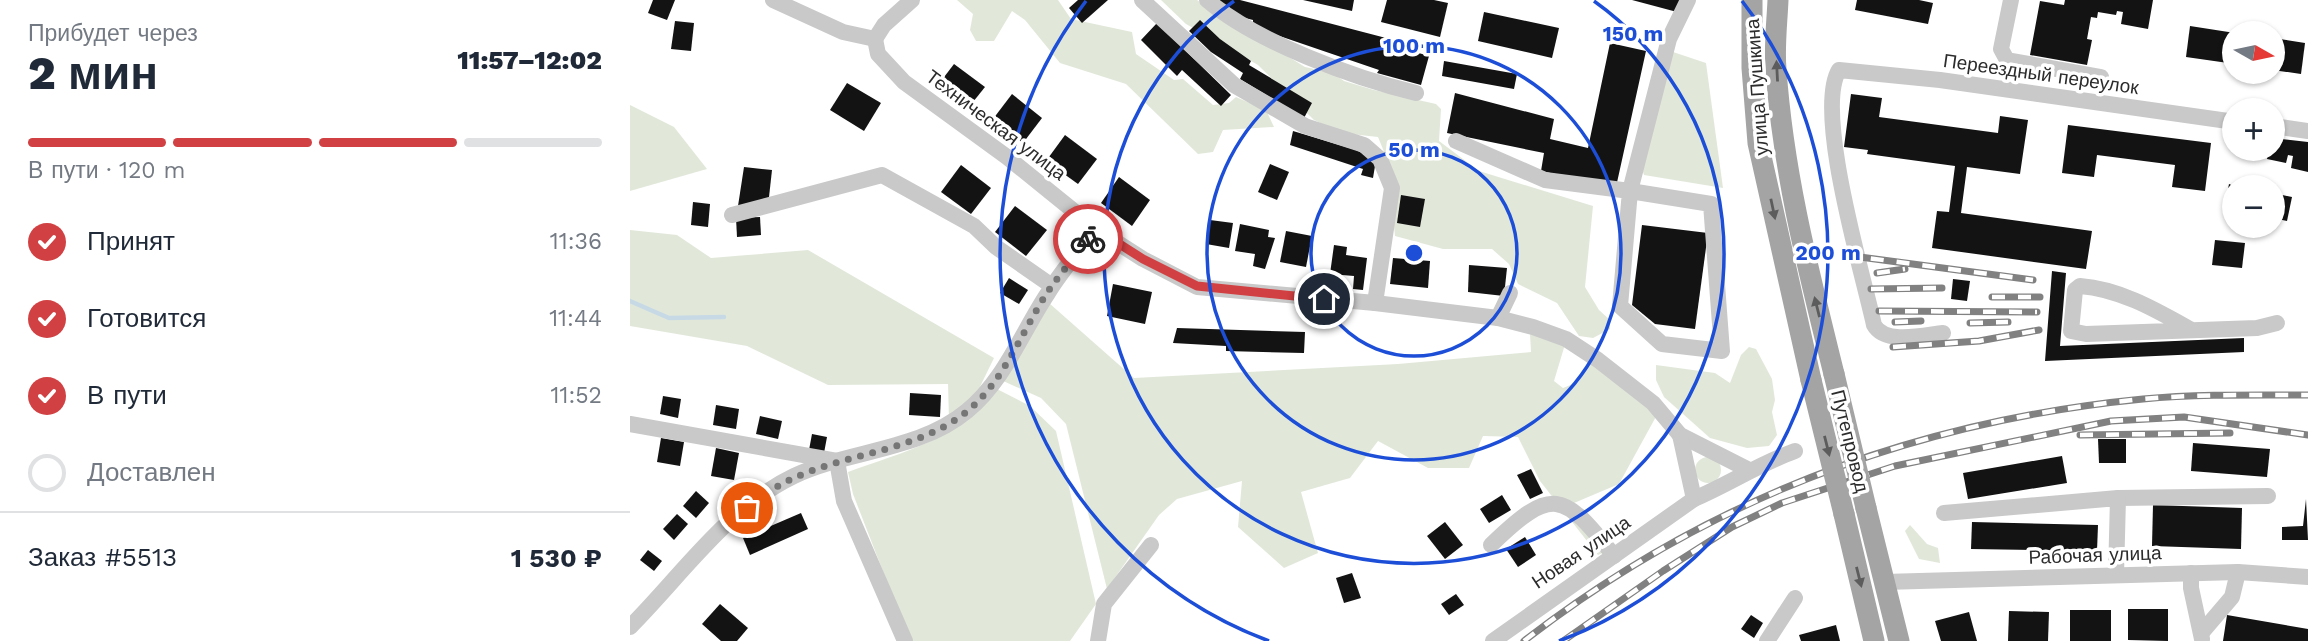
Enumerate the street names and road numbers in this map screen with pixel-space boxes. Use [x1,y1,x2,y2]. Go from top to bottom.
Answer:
street label: улица Пушкина [1741,17,1773,156]
street label: Переездный переулок [1942,49,2141,99]
street label: Техническая улица [921,65,1071,185]
street label: Путепровод [1826,387,1874,495]
street label: Новая улица [1527,510,1635,593]
street label: Рабочая улица [2028,541,2162,569]

